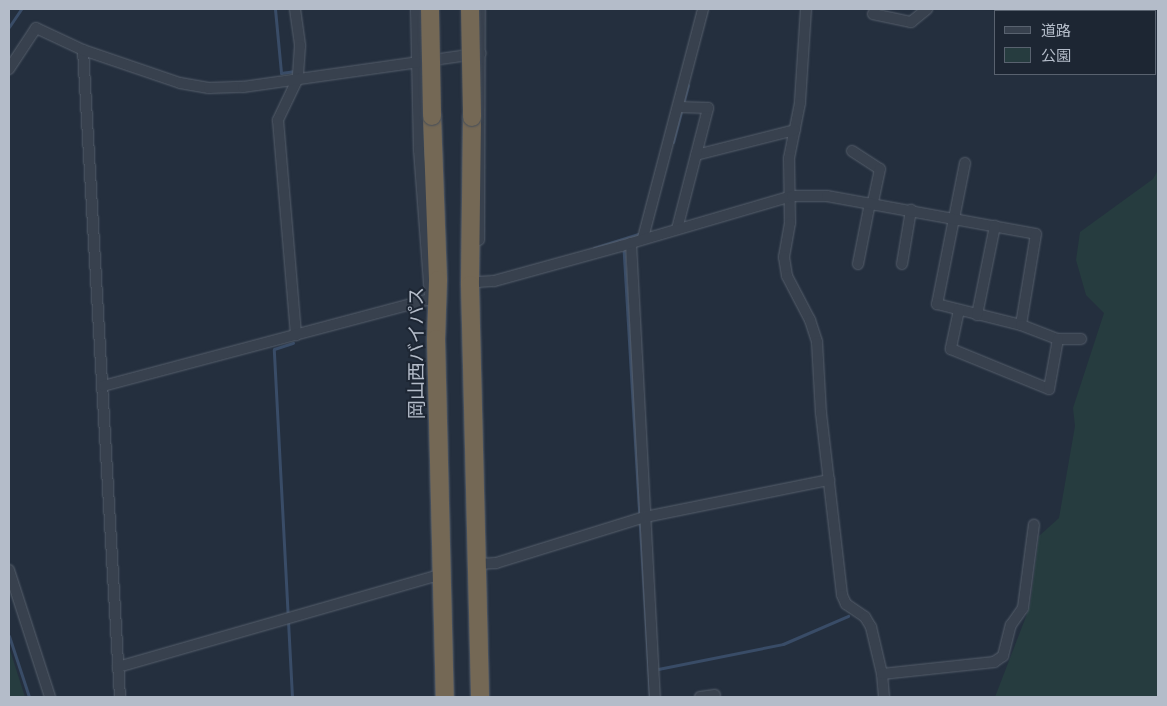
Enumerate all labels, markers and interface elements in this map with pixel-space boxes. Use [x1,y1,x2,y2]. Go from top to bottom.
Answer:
legend [994,10,1157,75]
text: 道路 [1041,22,1071,40]
text: 公園 [1041,47,1071,65]
street label: 岡山西バイパス [406,287,428,419]

